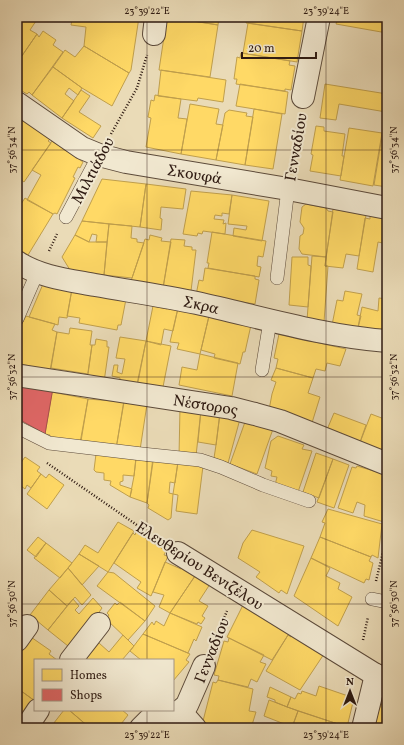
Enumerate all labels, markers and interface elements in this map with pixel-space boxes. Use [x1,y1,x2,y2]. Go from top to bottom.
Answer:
text: 23°39'22"E [124,4,170,18]
text: 23°39'24"E [303,4,349,18]
scale bar [242,34,316,60]
text: 20 m [248,41,275,57]
street label: Γενναδίου [280,111,314,183]
text: 37°56'34"N [5,126,19,174]
text: 37°56'34"N [387,126,401,174]
street label: Μιλτιάδου [67,133,121,208]
street label: Σκουφά [165,160,224,191]
street label: Σκρα [181,292,221,321]
text: 37°56'32"N [5,353,19,400]
text: 37°56'32"N [387,353,401,400]
street label: Νέστορος [171,390,240,422]
street label: Ελευθερίου Βενιζέλου [131,517,267,616]
text: 37°56'30"N [5,580,19,628]
text: 37°56'30"N [387,580,401,628]
street label: Γενναδίου [190,614,236,687]
legend [34,659,174,711]
text: Homes [70,668,107,684]
north arrow [330,671,370,711]
text: N [346,675,354,690]
text: Shops [70,688,102,704]
text: 23°39'22"E [124,728,170,742]
text: 23°39'24"E [303,728,349,742]

